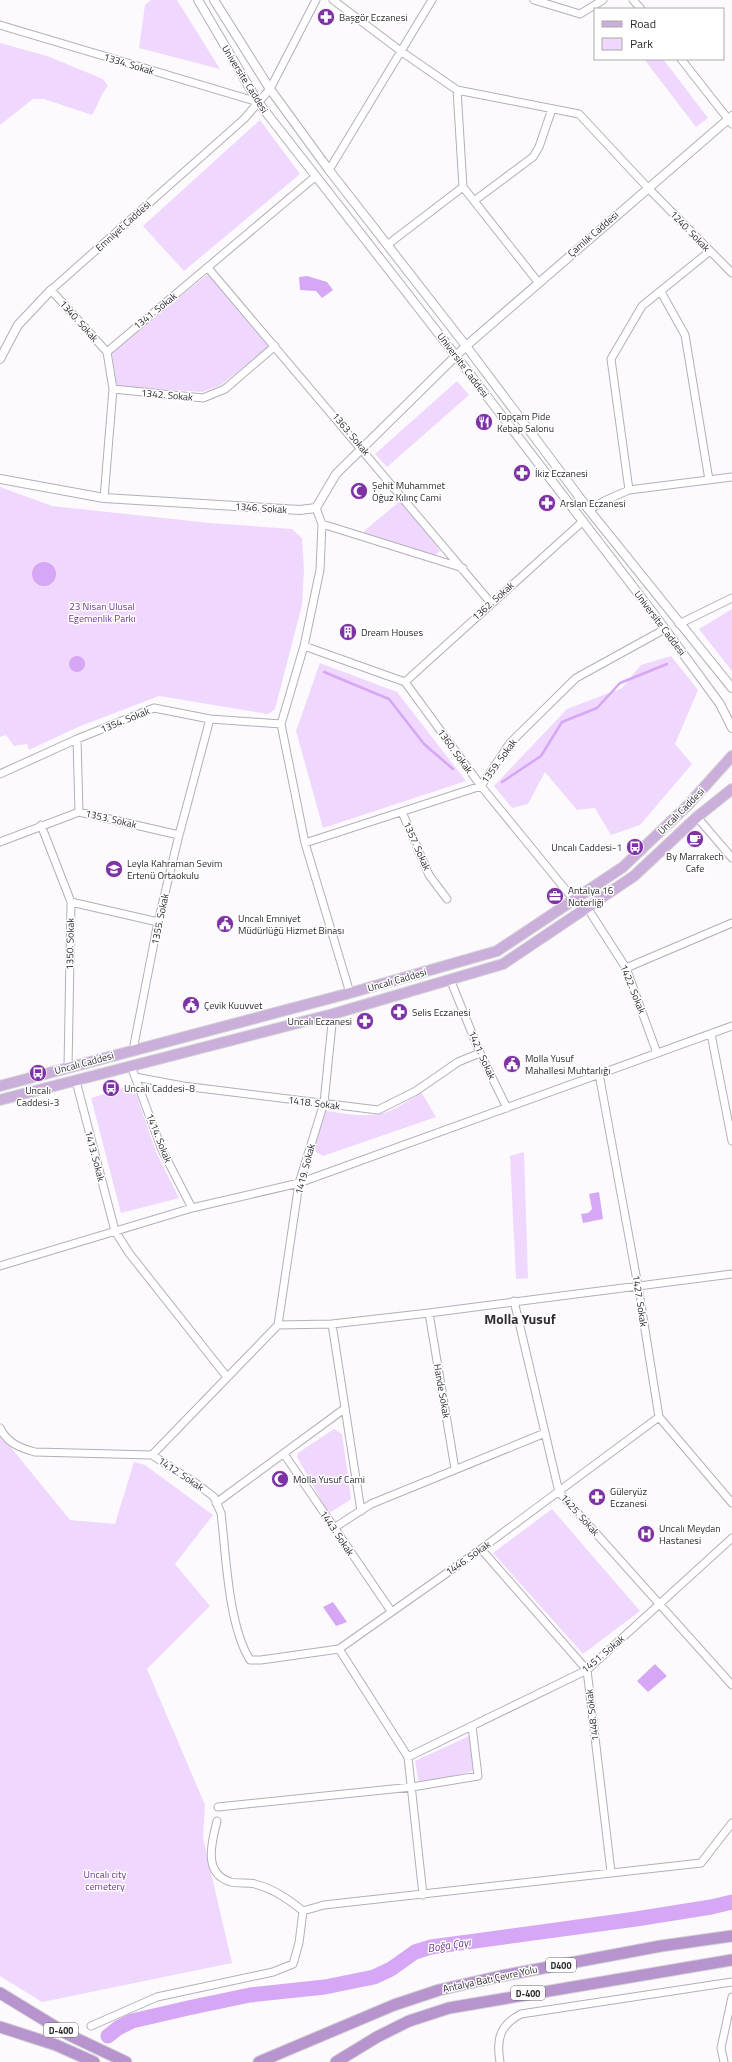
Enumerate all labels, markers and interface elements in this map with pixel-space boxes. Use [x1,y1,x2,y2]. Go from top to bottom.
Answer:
pharmacy icon: Başgör Eczanesi [316,7,336,27]
legend [594,8,724,60]
place label: Başgör Eczanesi [339,10,407,25]
text: Road [630,14,656,33]
text: Park [630,34,653,53]
street label: Universite Caddesi [218,42,272,116]
street label: 1334. Sokak [102,49,156,79]
street label: Emniyet Caddesi [92,197,154,255]
street label: 1240. Sokak [667,207,714,255]
street label: Çamlık Caddesi [564,208,622,260]
street label: 1341. Sokak [130,289,180,333]
street label: 1340. Sokak [56,297,102,345]
street label: Universite Caddesi [434,329,492,401]
street label: 1342. Sokak [140,385,194,405]
street label: 1363. Sokak [329,409,374,459]
place label: Topçam Pide Kebap Salonu [497,409,554,436]
restaurant icon: Topçam Pide Kebap Salonu [474,412,494,432]
pharmacy icon: İkiz Eczanesi [512,463,532,483]
place label: İkiz Eczanesi [535,466,588,481]
place label: Şehit Muhammet Oğuz Kılınç Cami [372,478,446,505]
mosque icon: Şehit Muhammet Oğuz Kılınç Cami [349,481,369,501]
pharmacy icon: Arslan Eczanesi [537,493,557,513]
place label: Arslan Eczanesi [560,496,626,511]
street label: 1346. Sokak [235,499,288,517]
street label: 1362. Sokak [469,578,517,624]
street label: Universite Caddesi [631,587,689,659]
park label: 23 Nisan Ulusal Egemenlik Parkı [68,599,136,626]
building icon: Dream Houses [338,622,358,642]
place label: Dream Houses [361,625,423,640]
street label: 1354. Sokak [98,703,152,737]
street label: 1360. Sokak [434,726,476,777]
street label: 1359. Sokak [478,735,520,786]
street label: Uncalı Caddesi [654,784,708,838]
street label: 1353. Sokak [84,806,138,832]
street label: 1357. Sokak [400,819,435,873]
cafe icon: By Marrakech Cafe [685,829,705,849]
bus stop icon: Uncalı Caddesi-1 [625,837,645,857]
place label: Uncalı Caddesi-1 [551,840,622,855]
place label: By Marrakech Cafe [666,849,724,876]
place label: Leyla Kahraman Sevim Ertenü Ortaokulu [127,856,222,883]
school or university icon: Leyla Kahraman Sevim Ertenü Ortaokulu [104,859,124,879]
place label: Antalya 16 Noterliği [568,883,614,910]
office icon: Antalya 16 Noterliği [545,886,565,906]
street label: 1355. Sokak [147,892,173,946]
place label: Uncalı Emniyet Müdürlüğü Hizmet Binası [238,911,344,938]
public building icon: Uncalı Emniyet Müdürlüğü Hizmet Binası [215,914,235,934]
street label: 1350. Sokak [62,918,78,970]
street label: 1422. Sokak [616,962,650,1016]
street label: Uncalı Caddesi [366,964,428,996]
public building icon: Çevik Kuuvvet [181,995,201,1015]
place label: Çevik Kuuvvet [204,998,263,1013]
pharmacy icon: Selis Eczanesi [389,1002,409,1022]
place label: Selis Eczanesi [412,1005,470,1020]
pharmacy icon: Uncalı Eczanesi [355,1011,375,1031]
place label: Uncalı Eczanesi [288,1014,352,1029]
street label: 1421. Sokak [465,1028,500,1082]
street label: Uncalı Caddesi [53,1048,115,1078]
place label: Molla Yusuf Mahallesi Muhtarlığı [525,1051,610,1078]
public building icon: Molla Yusuf Mahallesi Muhtarlığı [502,1054,522,1074]
bus stop icon: Uncalı Caddesi-3 [28,1063,48,1083]
bus stop icon: Uncalı Caddesi-8 [101,1078,121,1098]
place label: Uncalı Caddesi-8 [124,1081,195,1096]
place label: Uncalı Caddesi-3 [17,1083,59,1110]
street label: 1418. Sokak [287,1092,341,1114]
street label: 1414. Sokak [142,1111,176,1165]
street label: 1413. Sokak [81,1129,109,1183]
street label: 1419. Sokak [291,1142,319,1196]
street label: 1427. Sokak [629,1274,652,1328]
district label: Molla Yusuf [484,1308,556,1329]
street label: Hande Sokak [430,1363,454,1420]
street label: 1412. Sokak [155,1453,207,1495]
mosque icon: Molla Yusuf Cami [270,1469,290,1489]
place label: Molla Yusuf Cami [293,1472,365,1487]
place label: Güleryüz Eczanesi [610,1484,647,1511]
pharmacy icon: Güleryüz Eczanesi [587,1487,607,1507]
street label: 1425. Sokak [557,1491,603,1539]
street label: 1443. Sokak [316,1507,358,1559]
place label: Uncalı Meydan Hastanesi [659,1521,721,1548]
hospital icon: Uncalı Meydan Hastanesi [636,1524,656,1544]
street label: 1446. Sokak [442,1537,494,1579]
street label: 1451. Sokak [578,1631,628,1676]
street label: 1448. Sokak [581,1688,603,1742]
park label: Uncalı city cemetery [84,1867,127,1894]
water label: Boğa Çayı [426,1934,472,1956]
road number: D400 [546,1958,576,1972]
street label: Antalya Batı Çevre Yolu [441,1962,539,1996]
road number: D-400 [511,1986,545,2000]
road number: D-400 [44,2023,78,2037]

